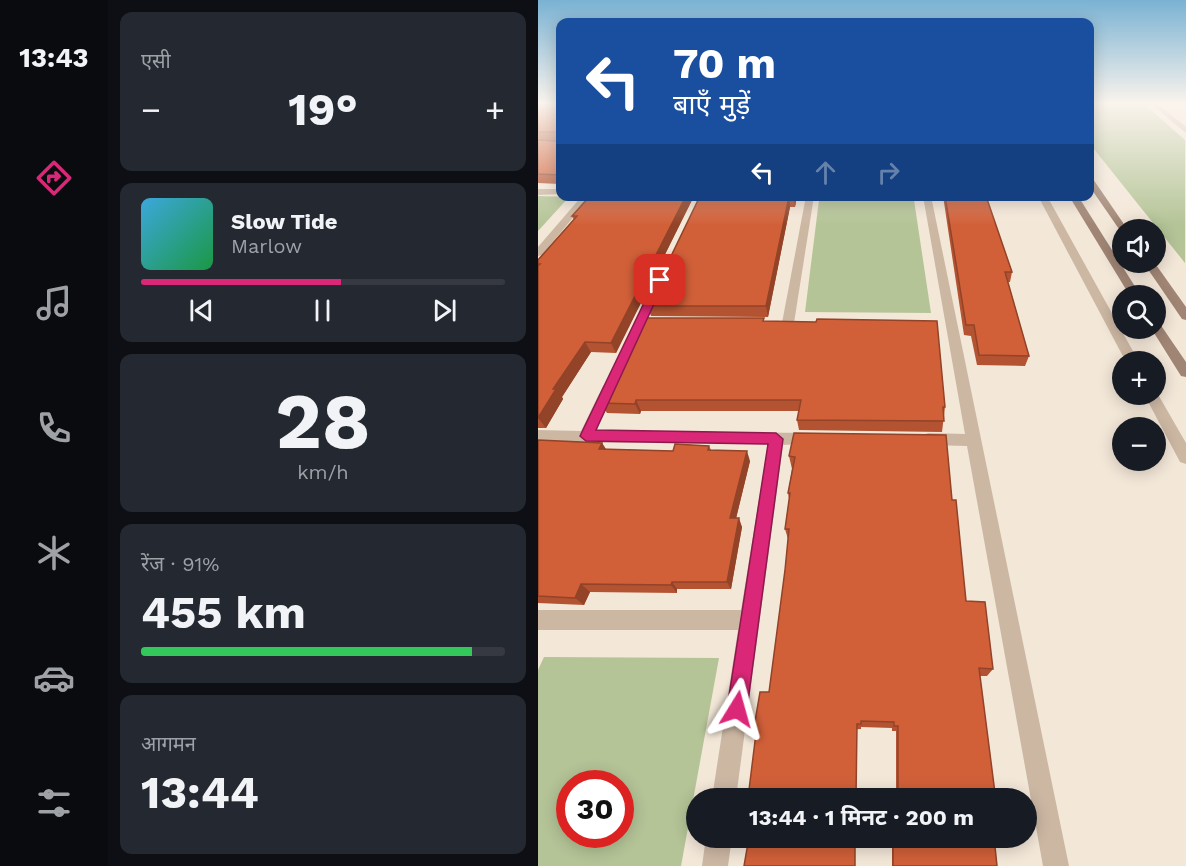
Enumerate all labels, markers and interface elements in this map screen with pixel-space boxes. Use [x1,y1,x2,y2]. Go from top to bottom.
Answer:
text: 70 m [673,39,776,88]
text: 13:43 [19,42,89,74]
icon: left [574,42,652,120]
text: एसी [141,49,171,73]
text: 19° [288,83,358,136]
text: बाएँ मुड़ें [673,89,750,121]
text: − [141,90,161,129]
text: + [485,90,505,129]
icon: left [746,156,779,189]
icon: ahead [809,156,842,189]
icon: right [872,156,905,189]
icon: directions [33,157,75,199]
text: Slow Tide [231,209,338,234]
map controls [1112,219,1166,471]
button: sound [1112,219,1166,273]
text: Marlow [231,234,302,258]
pin [634,254,685,305]
icon: arrive [643,263,676,296]
icon: music [33,282,75,324]
button: search [1112,285,1166,339]
icon: previous [185,294,218,327]
icon: pause [306,294,339,327]
icon: next [428,294,461,327]
button: + [1112,351,1166,405]
text: 28 [275,375,371,467]
icon: phone [33,407,75,449]
button: − [1112,417,1166,471]
text: km/h [297,460,349,484]
icon: climate [33,532,75,574]
text: रेंज · 91% [141,552,219,576]
text: 455 km [141,586,306,639]
icon: car [33,657,75,699]
position arrow [705,677,769,741]
text: आगमन [141,732,196,756]
text: 13:44 [141,766,259,819]
speed limit sign: 30 [556,770,634,848]
icon: filters [33,782,75,824]
text: 13:44 · 1 मिनट · 200 m [749,805,974,830]

